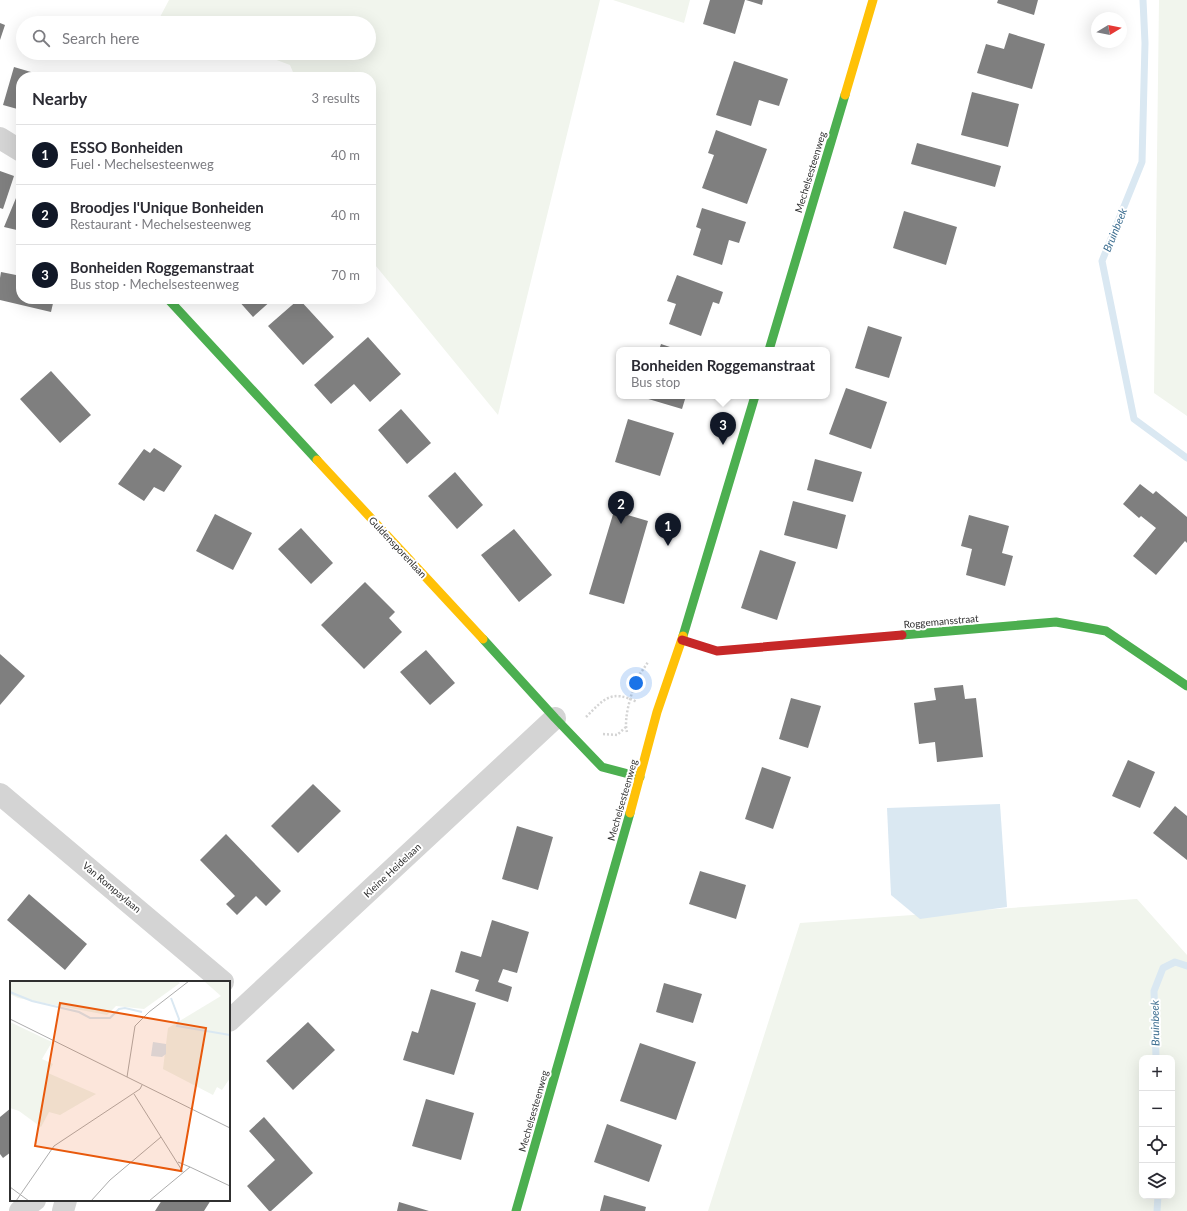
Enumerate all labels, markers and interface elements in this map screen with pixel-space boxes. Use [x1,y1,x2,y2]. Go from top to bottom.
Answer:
north arrow [1091,12,1127,48]
search box [16,16,376,60]
icon: search [30,27,52,49]
text: Search here [62,29,139,47]
text: Nearby [32,88,87,109]
text: 3 results [312,90,360,106]
street label: Mechelsesteenweg [792,130,828,214]
text: ESSO Bonheiden [70,138,183,156]
text: 1 [41,147,49,163]
text: 40 m [331,147,360,163]
text: Fuel · Mechelsesteenweg [70,156,214,172]
text: Broodjes l'Unique Bonheiden [70,198,264,216]
water label: Bruinbeek [1100,205,1129,254]
text: 2 [41,207,49,223]
text: 40 m [331,207,360,223]
text: Restaurant · Mechelsesteenweg [70,216,251,232]
text: Bonheiden Roggemanstraat [70,258,254,276]
text: 3 [41,267,49,283]
text: 70 m [331,267,360,283]
text: Bus stop · Mechelsesteenweg [70,276,239,292]
popup [616,347,830,399]
text: Bonheiden Roggemanstraat [631,356,815,374]
text: Bus stop [631,374,680,390]
pin: 3 [710,412,736,445]
pin: 2 [608,491,634,524]
pin: 1 [655,513,681,546]
street label: Guldensporenlaan [367,514,429,580]
street label: Roggemansstraat [903,612,979,630]
your location [626,673,646,693]
street label: Mechelsesteenweg [605,758,639,842]
street label: Kleine Heidelaan [361,840,423,900]
street label: Van Rompaylaan [80,859,144,915]
inset map [10,981,230,1201]
water label: Bruinbeek [1148,999,1161,1046]
map controls [1139,1055,1175,1199]
button: + [1139,1055,1175,1091]
street label: Mechelsesteenweg [516,1069,550,1153]
button: − [1139,1091,1175,1127]
button: locate [1139,1127,1175,1163]
button: layers [1139,1163,1175,1199]

